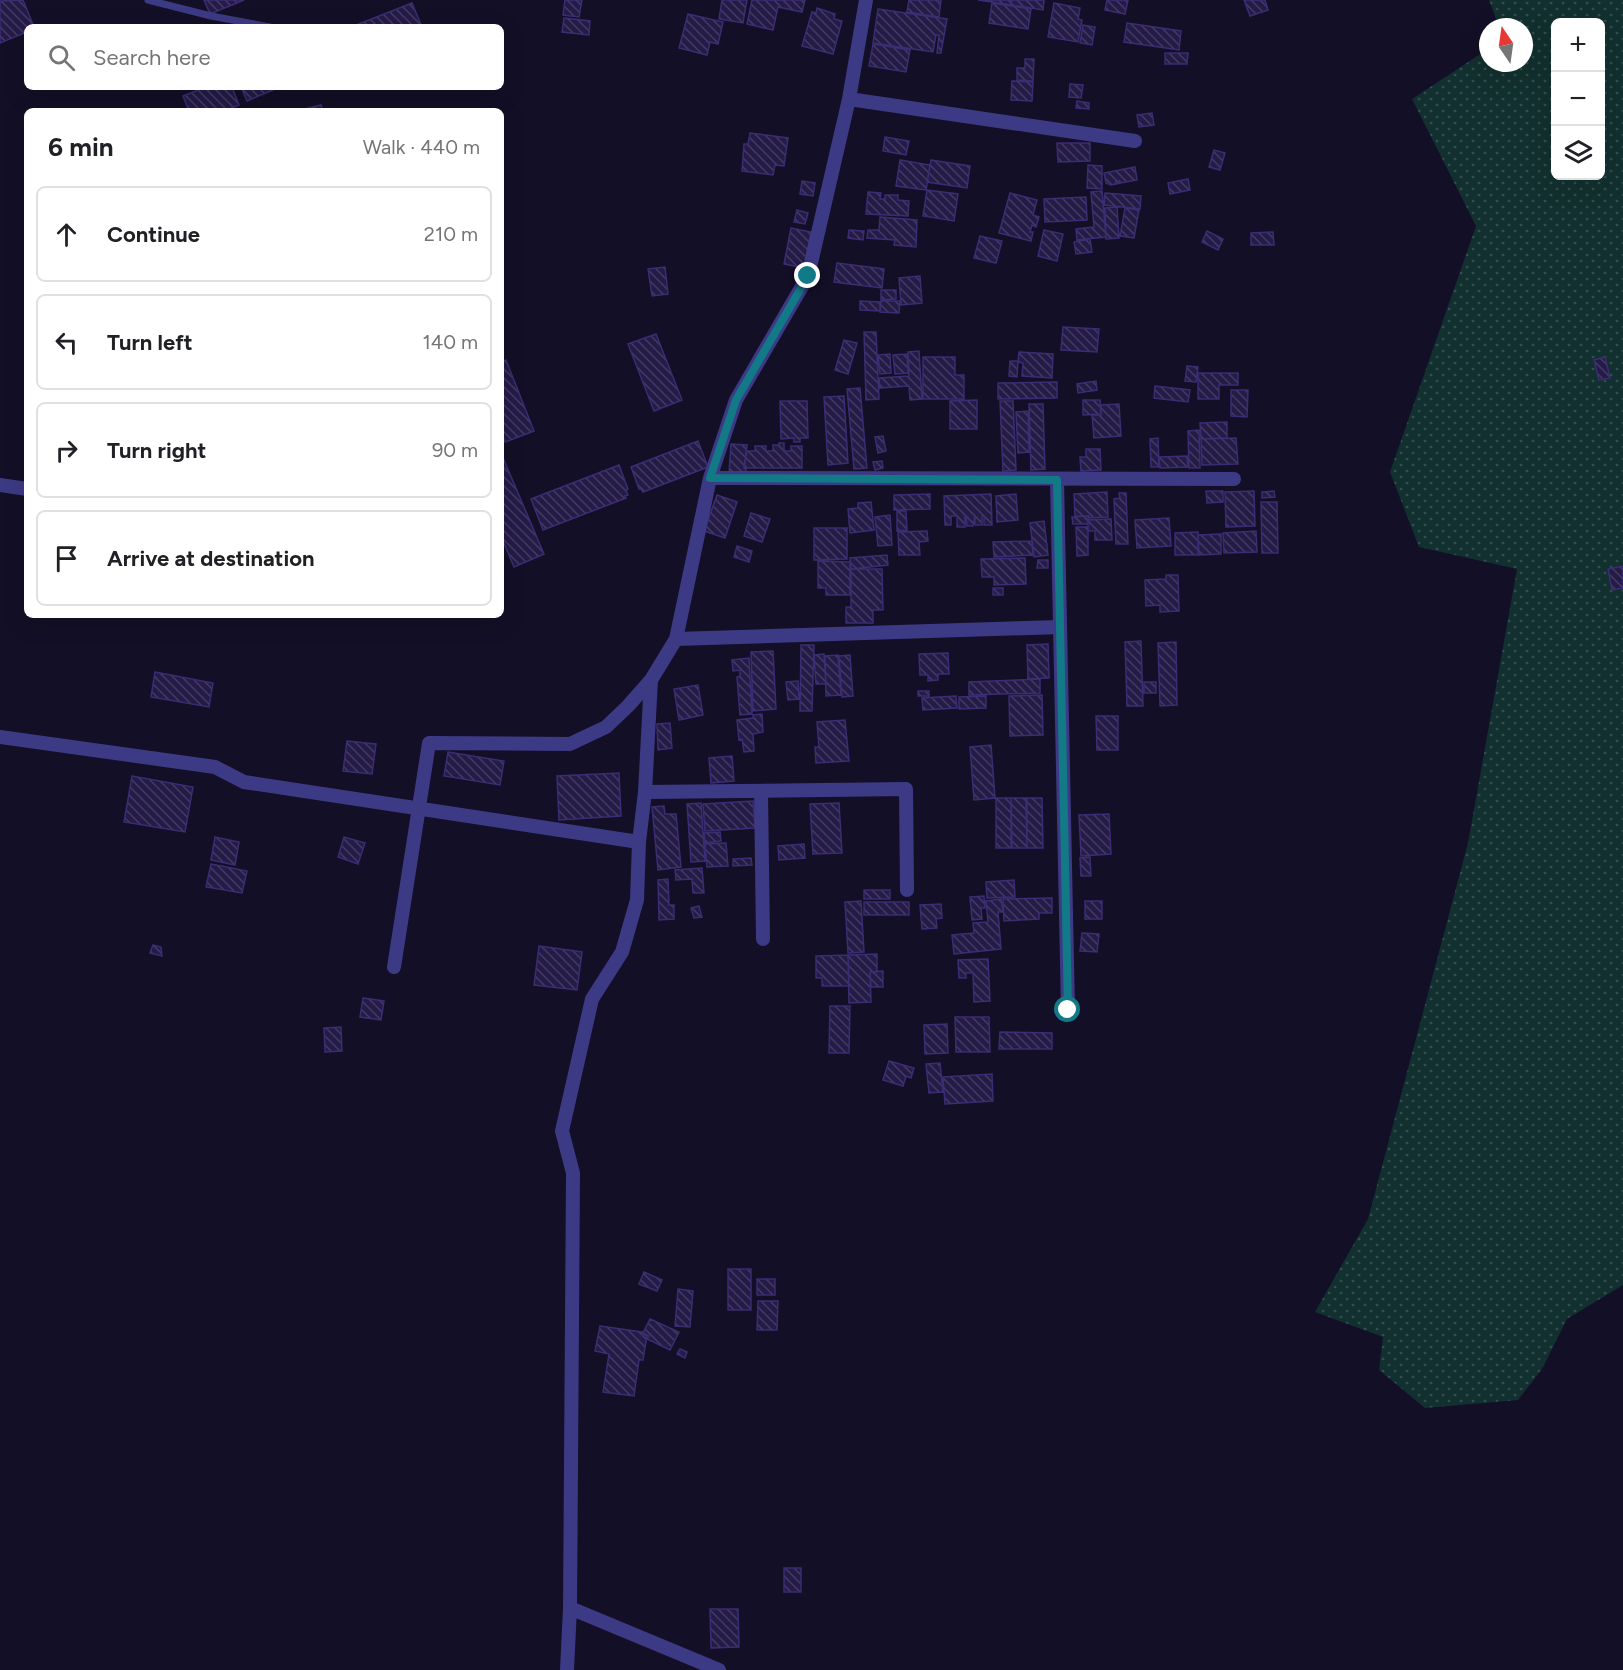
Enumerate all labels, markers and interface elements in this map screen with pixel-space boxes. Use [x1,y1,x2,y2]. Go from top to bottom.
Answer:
north arrow [1479,18,1533,72]
map controls [1551,18,1605,180]
button: + [1551,18,1605,72]
search box [24,24,504,90]
icon: search [45,41,78,74]
text: Search here [93,44,211,71]
button: − [1551,72,1605,126]
button: layers [1551,126,1605,180]
text: 6 min [48,131,114,163]
text: Walk · 440 m [363,135,480,159]
icon: ahead [50,218,83,251]
text: Continue [107,221,200,248]
text: 210 m [424,222,478,246]
route end [794,262,820,288]
icon: left [50,326,83,359]
text: Turn left [107,329,193,356]
text: 140 m [423,330,478,354]
icon: right [50,434,83,467]
text: Turn right [107,437,206,464]
text: 90 m [432,438,478,462]
icon: arrive [50,542,83,575]
text: Arrive at destination [107,545,315,572]
route start [1054,996,1080,1022]

